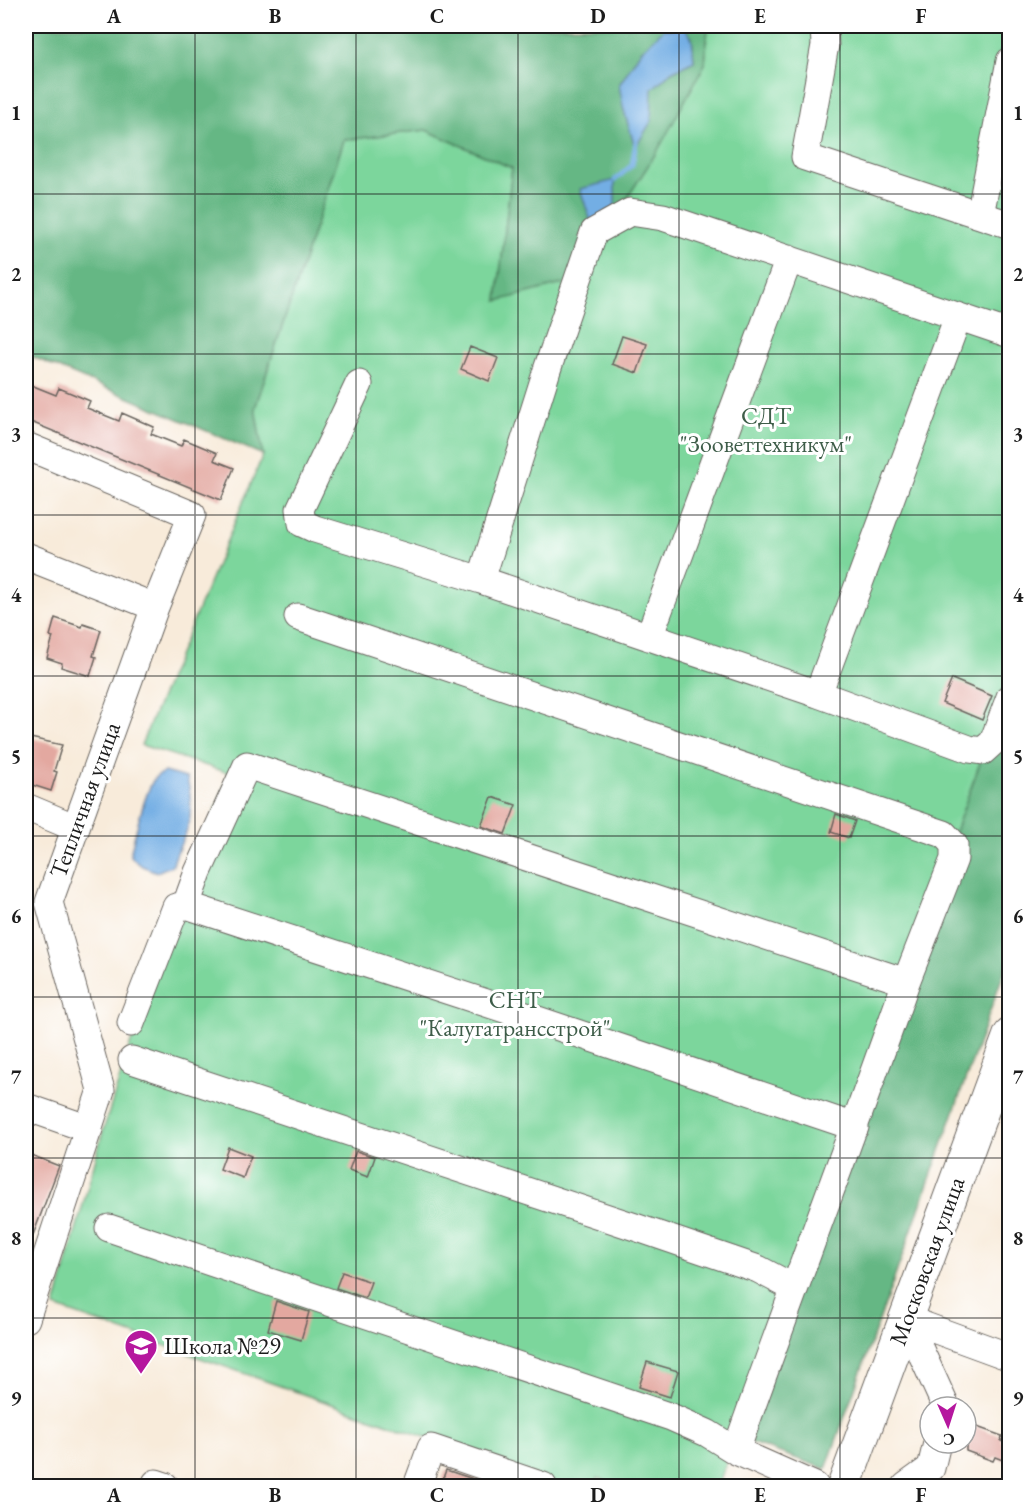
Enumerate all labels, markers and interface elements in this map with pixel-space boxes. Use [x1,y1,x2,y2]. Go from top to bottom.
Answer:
text: A [106,3,122,29]
text: B [269,3,281,29]
text: C [430,3,444,29]
text: D [590,3,606,29]
text: E [754,3,766,29]
text: F [916,3,927,29]
text: 1 [11,100,21,126]
text: 1 [1013,100,1023,126]
text: 2 [11,261,22,287]
text: 2 [1013,261,1024,287]
park label: СДТ "Зооветтехникум" [680,400,852,459]
text: 3 [11,421,21,447]
text: 3 [1013,421,1023,447]
text: 4 [11,582,22,608]
text: 4 [1013,582,1024,608]
street label: Тепличная улица [42,717,127,882]
text: 5 [11,743,21,769]
text: 5 [1013,743,1023,769]
text: 6 [11,903,22,929]
text: 6 [1013,903,1024,929]
park label: СНТ "Калугатрансстрой" [419,984,611,1043]
text: 7 [11,1064,22,1090]
text: 7 [1013,1064,1024,1090]
street label: Московская улица [882,1172,972,1349]
text: 8 [11,1225,21,1251]
text: 8 [1013,1225,1023,1251]
school or university icon: Школа №29 [123,1328,159,1375]
place label: Школа №29 [164,1330,281,1361]
text: 9 [11,1385,22,1411]
text: 9 [1013,1385,1024,1411]
north arrow [918,1395,978,1455]
text: С [943,1429,955,1450]
text: A [106,1482,122,1508]
text: B [269,1482,281,1508]
text: C [430,1482,444,1508]
text: D [590,1482,606,1508]
text: E [754,1482,766,1508]
text: F [916,1482,927,1508]

